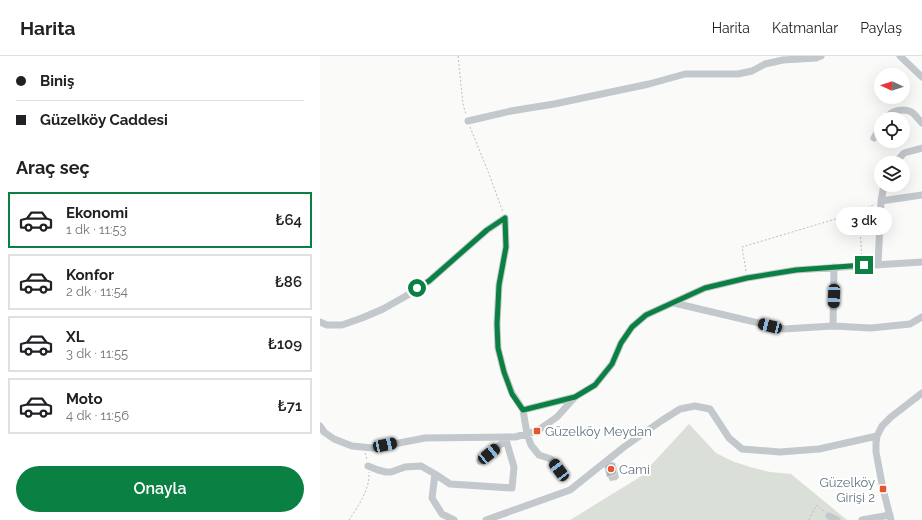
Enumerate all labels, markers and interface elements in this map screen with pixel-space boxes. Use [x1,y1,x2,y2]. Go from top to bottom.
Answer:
text: Harita [20,17,75,39]
text: Harita [712,20,750,36]
text: Katmanlar [772,20,838,36]
text: Paylaş [860,20,902,36]
north arrow [874,68,910,104]
map controls [874,68,910,192]
text: Biniş [40,72,74,90]
text: Güzelköy Caddesi [40,111,168,129]
button: locate [874,112,910,148]
button: layers [874,156,910,192]
text: Araç seç [16,157,90,178]
icon: car [18,202,54,238]
text: Ekonomi [66,204,128,222]
callout: 3 dk [836,207,892,235]
text: ₺64 [276,211,302,229]
text: 3 dk [851,213,877,228]
text: 1 dk · 11:53 [66,222,127,237]
route end [855,256,873,274]
icon: car [18,264,54,300]
text: Konfor [66,266,114,284]
text: ₺86 [275,273,302,291]
route start [408,279,426,297]
text: 2 dk · 11:54 [66,284,128,299]
car [828,284,840,308]
car [757,317,783,335]
icon: car [18,326,54,362]
text: XL [66,328,84,346]
text: ₺109 [268,335,302,353]
text: 3 dk · 11:55 [66,346,128,361]
icon: car [18,388,54,424]
text: Moto [66,390,103,408]
text: ₺71 [278,397,302,415]
text: 4 dk · 11:56 [66,408,129,423]
place label: Güzelköy Meydan [545,424,652,439]
marker: Güzelköy Meydan [532,426,542,436]
car [372,437,398,453]
car [476,442,502,466]
car [547,457,571,483]
place label: Cami [619,462,650,477]
marker: Cami [606,464,616,474]
button: Onayla [16,466,304,512]
place label: Güzelköy Girişi 2 [819,475,875,505]
marker: Güzelköy Girişi 2 [878,484,888,494]

